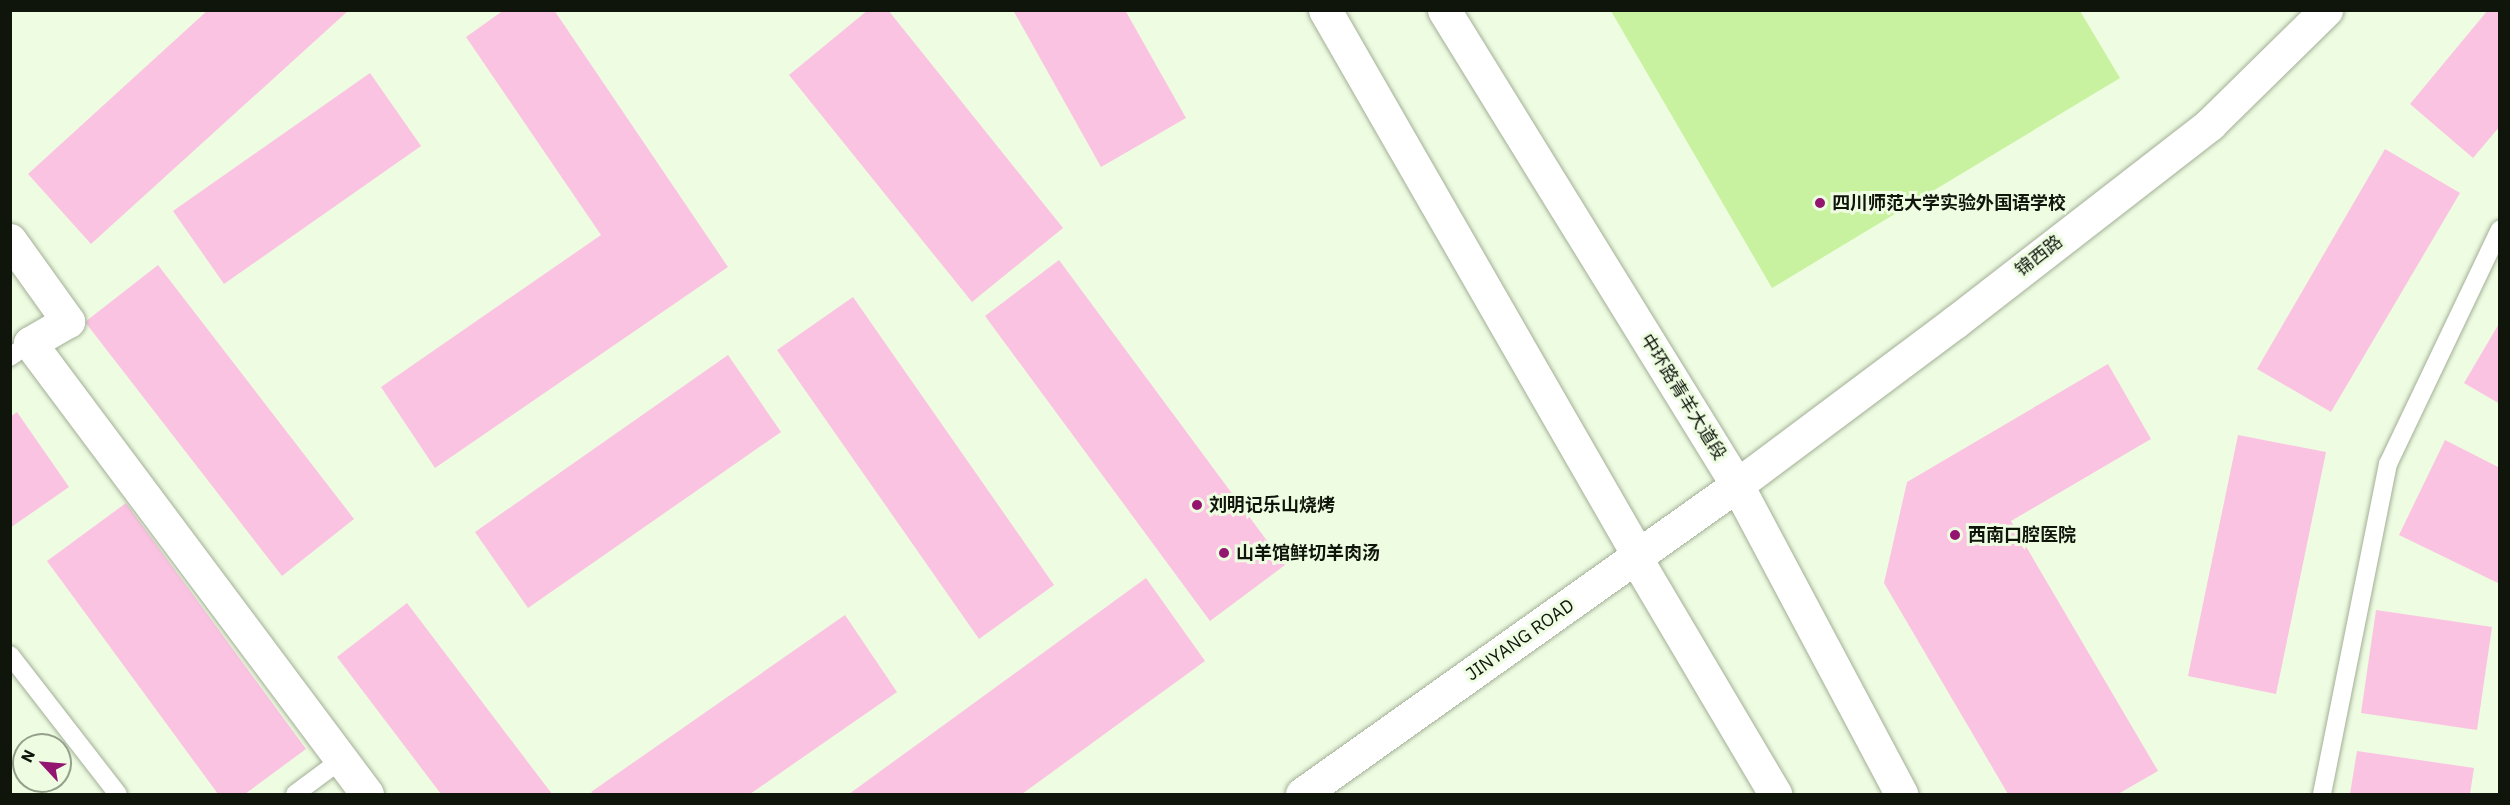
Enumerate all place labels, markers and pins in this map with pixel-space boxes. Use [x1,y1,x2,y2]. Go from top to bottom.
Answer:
place label: 四川师范大学实验外国语学校 [1832,192,2066,214]
marker: 四川师范大学实验外国语学校 [1813,196,1827,210]
place label: 刘明记乐山烧烤 [1209,494,1335,516]
marker: 刘明记乐山烧烤 [1190,498,1204,512]
place label: 西南口腔医院 [1968,524,2076,546]
marker: 西南口腔医院 [1946,526,1964,544]
place label: 山羊馆鲜切羊肉汤 [1236,542,1380,564]
marker: 山羊馆鲜切羊肉汤 [1217,546,1231,560]

